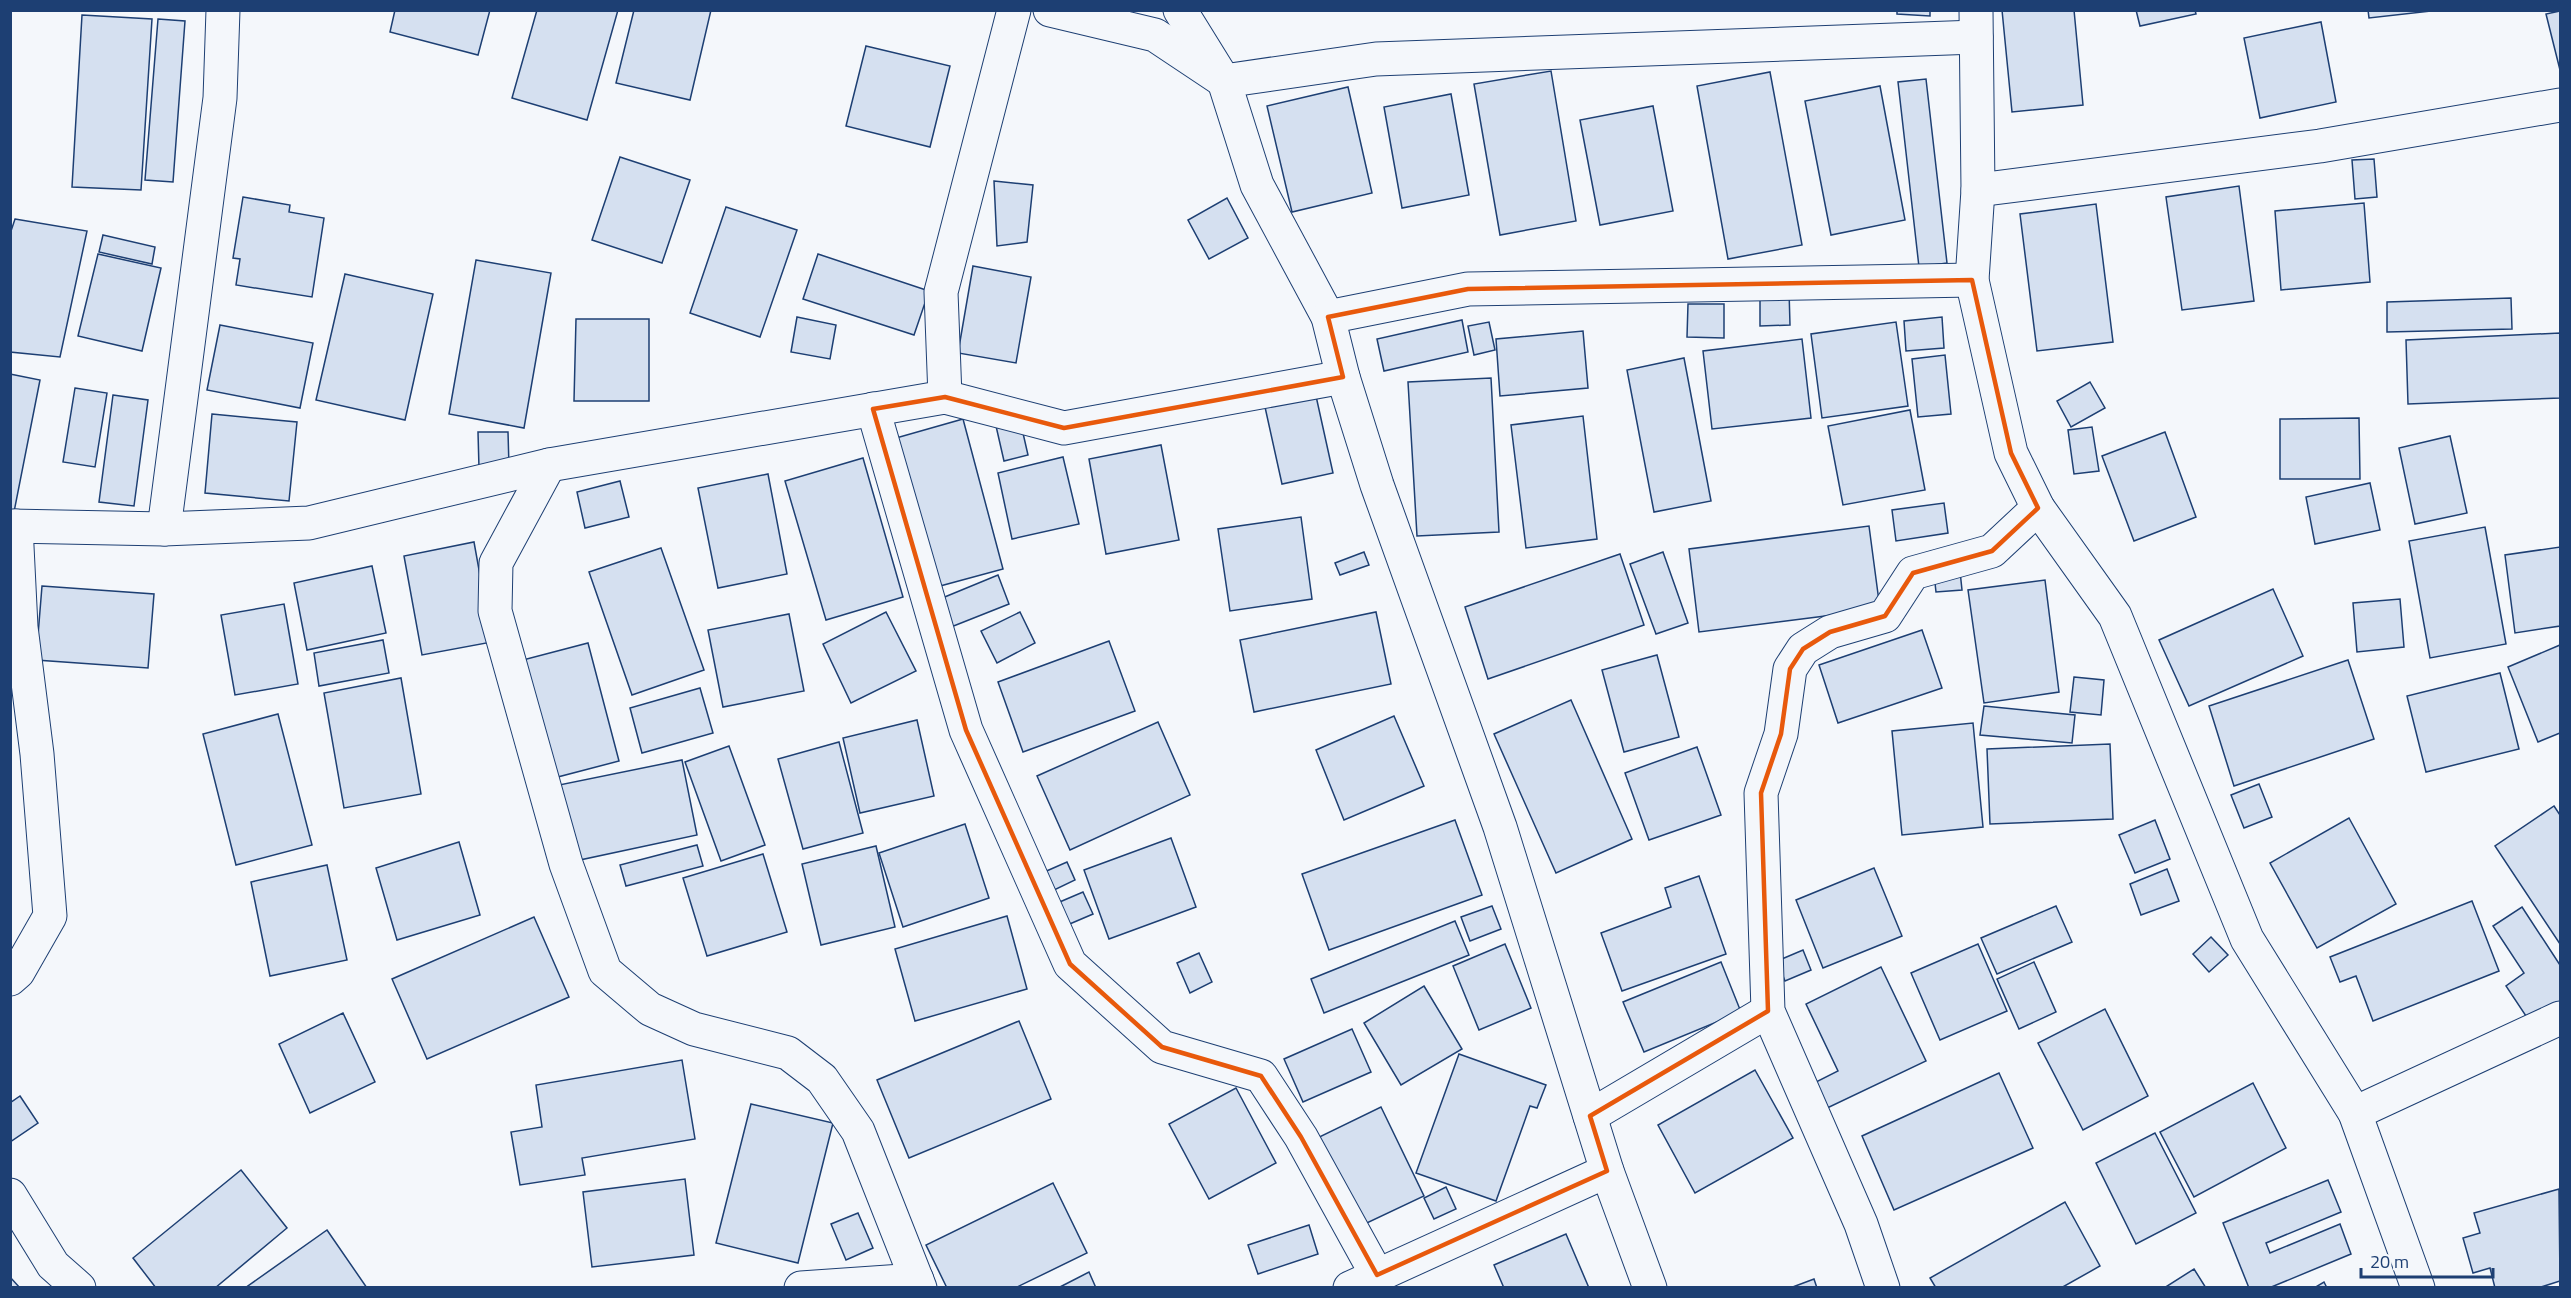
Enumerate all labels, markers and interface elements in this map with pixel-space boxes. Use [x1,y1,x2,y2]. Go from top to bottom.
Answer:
scale bar [2361,1241,2493,1279]
text: 20 m [2370,1248,2409,1275]

